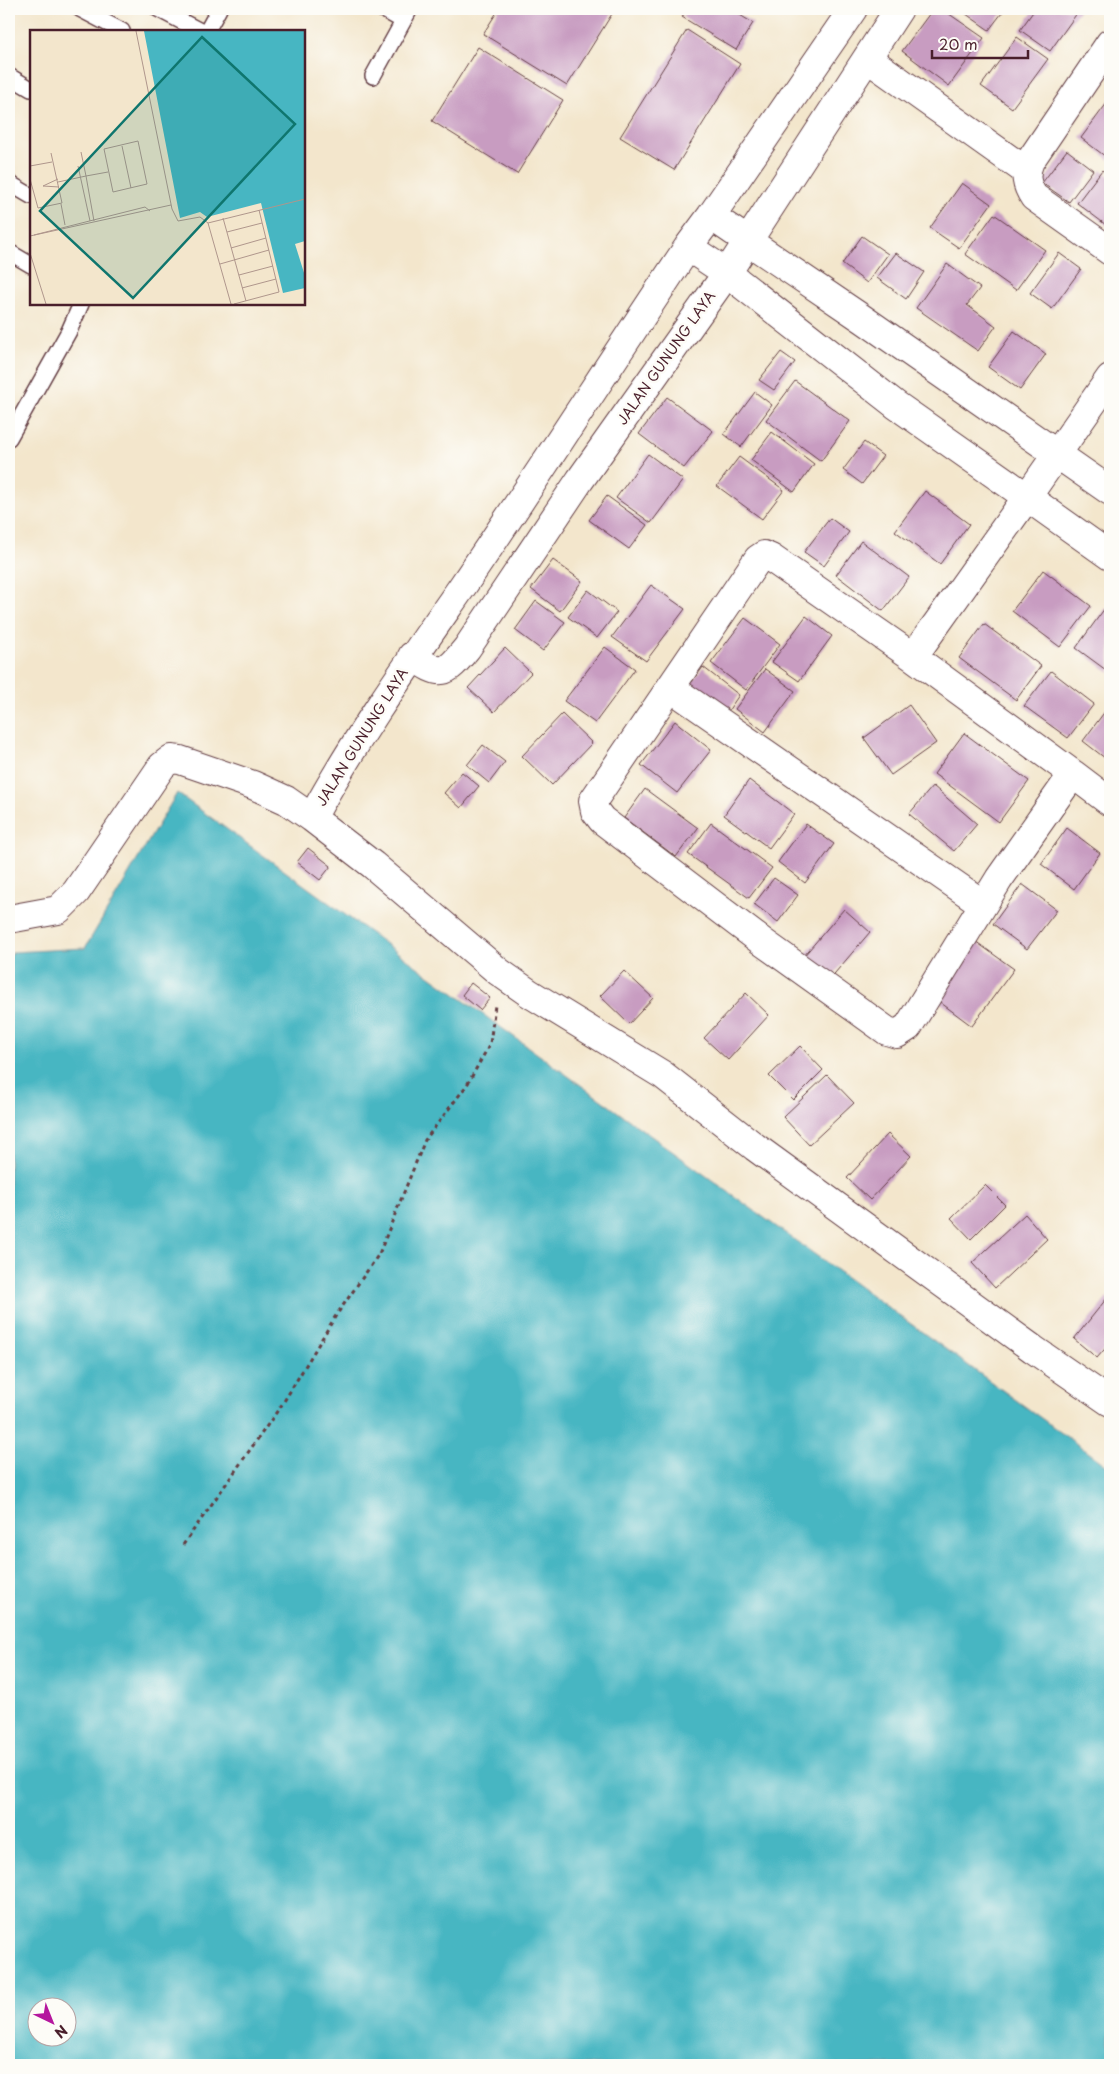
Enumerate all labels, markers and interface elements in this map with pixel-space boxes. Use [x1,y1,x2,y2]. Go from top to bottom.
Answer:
scale bar [932,28,1028,60]
inset map [30,30,305,305]
text: 20 m [939,32,978,55]
street label: JALAN GUNUNG LAYA [611,286,720,429]
street label: JALAN GUNUNG LAYA [310,663,413,810]
north arrow [28,1996,78,2046]
text: N [50,2020,72,2043]

